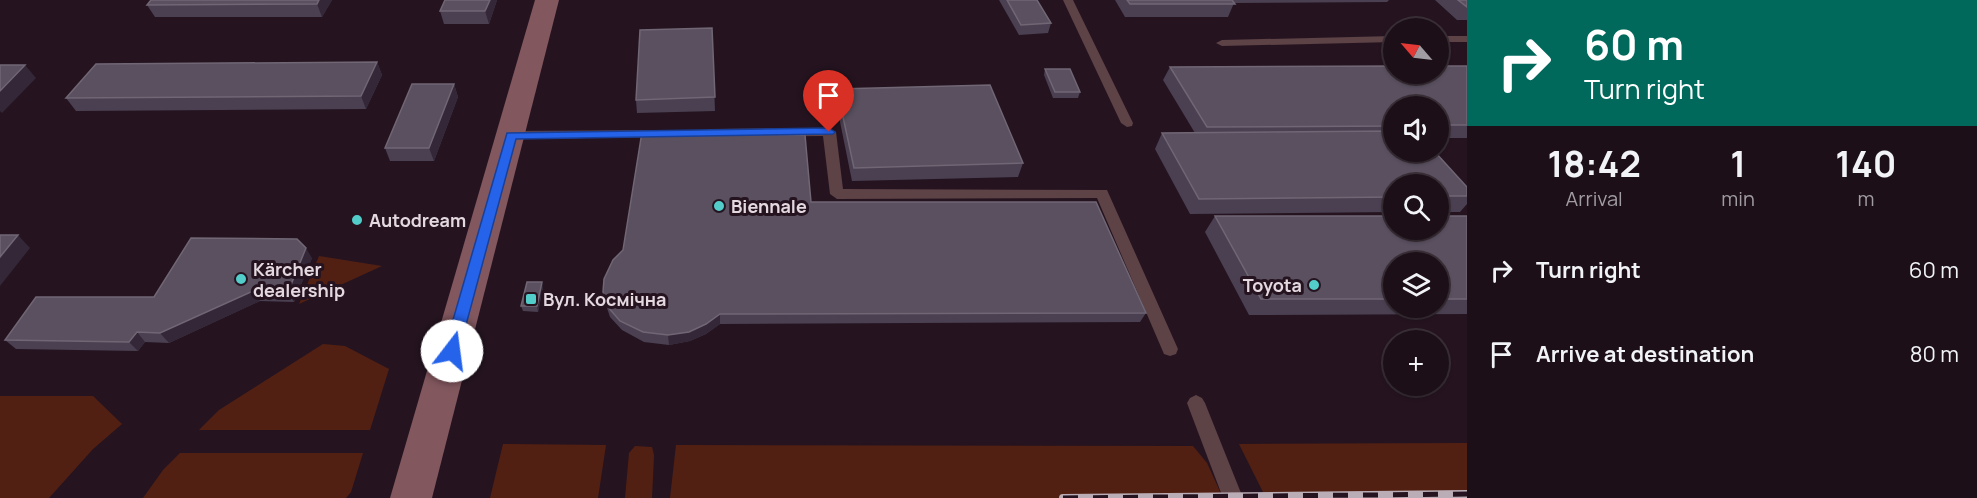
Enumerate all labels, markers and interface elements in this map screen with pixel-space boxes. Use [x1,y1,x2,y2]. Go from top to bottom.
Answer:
text: 60 m [1584,15,1684,73]
north arrow [1383,18,1449,84]
map controls [1383,18,1449,396]
icon: right [1485,24,1563,102]
pin [803,70,854,132]
text: Turn right [1584,70,1705,107]
icon: arrive [812,79,845,112]
button: sound [1383,96,1449,162]
text: 18:42 [1547,139,1641,188]
text: 1 [1730,139,1746,188]
text: 140 [1835,139,1897,188]
button: search [1383,174,1449,240]
text: Arrival [1566,185,1623,212]
text: min [1721,185,1755,212]
text: m [1857,185,1874,212]
place label: Biennale [731,194,807,218]
marker: Biennale [712,199,726,213]
place label: Autodream [369,208,466,232]
marker: Autodream [350,213,364,227]
button: layers [1383,252,1449,318]
icon: right [1485,254,1518,287]
text: Turn right [1536,255,1641,285]
text: 60 m [1909,255,1959,285]
place label: Kärcher dealership [253,257,345,302]
marker: Kärcher dealership [234,272,248,286]
place label: Toyota [1243,273,1302,297]
marker: Toyota [1307,278,1321,292]
place label: Вул. Космічна [543,287,666,311]
marker: Вул. Космічна [524,292,538,306]
position arrow [420,319,484,383]
button: + [1383,330,1449,396]
icon: arrive [1485,338,1518,371]
text: Arrive at destination [1536,339,1754,369]
text: 80 m [1910,339,1959,369]

